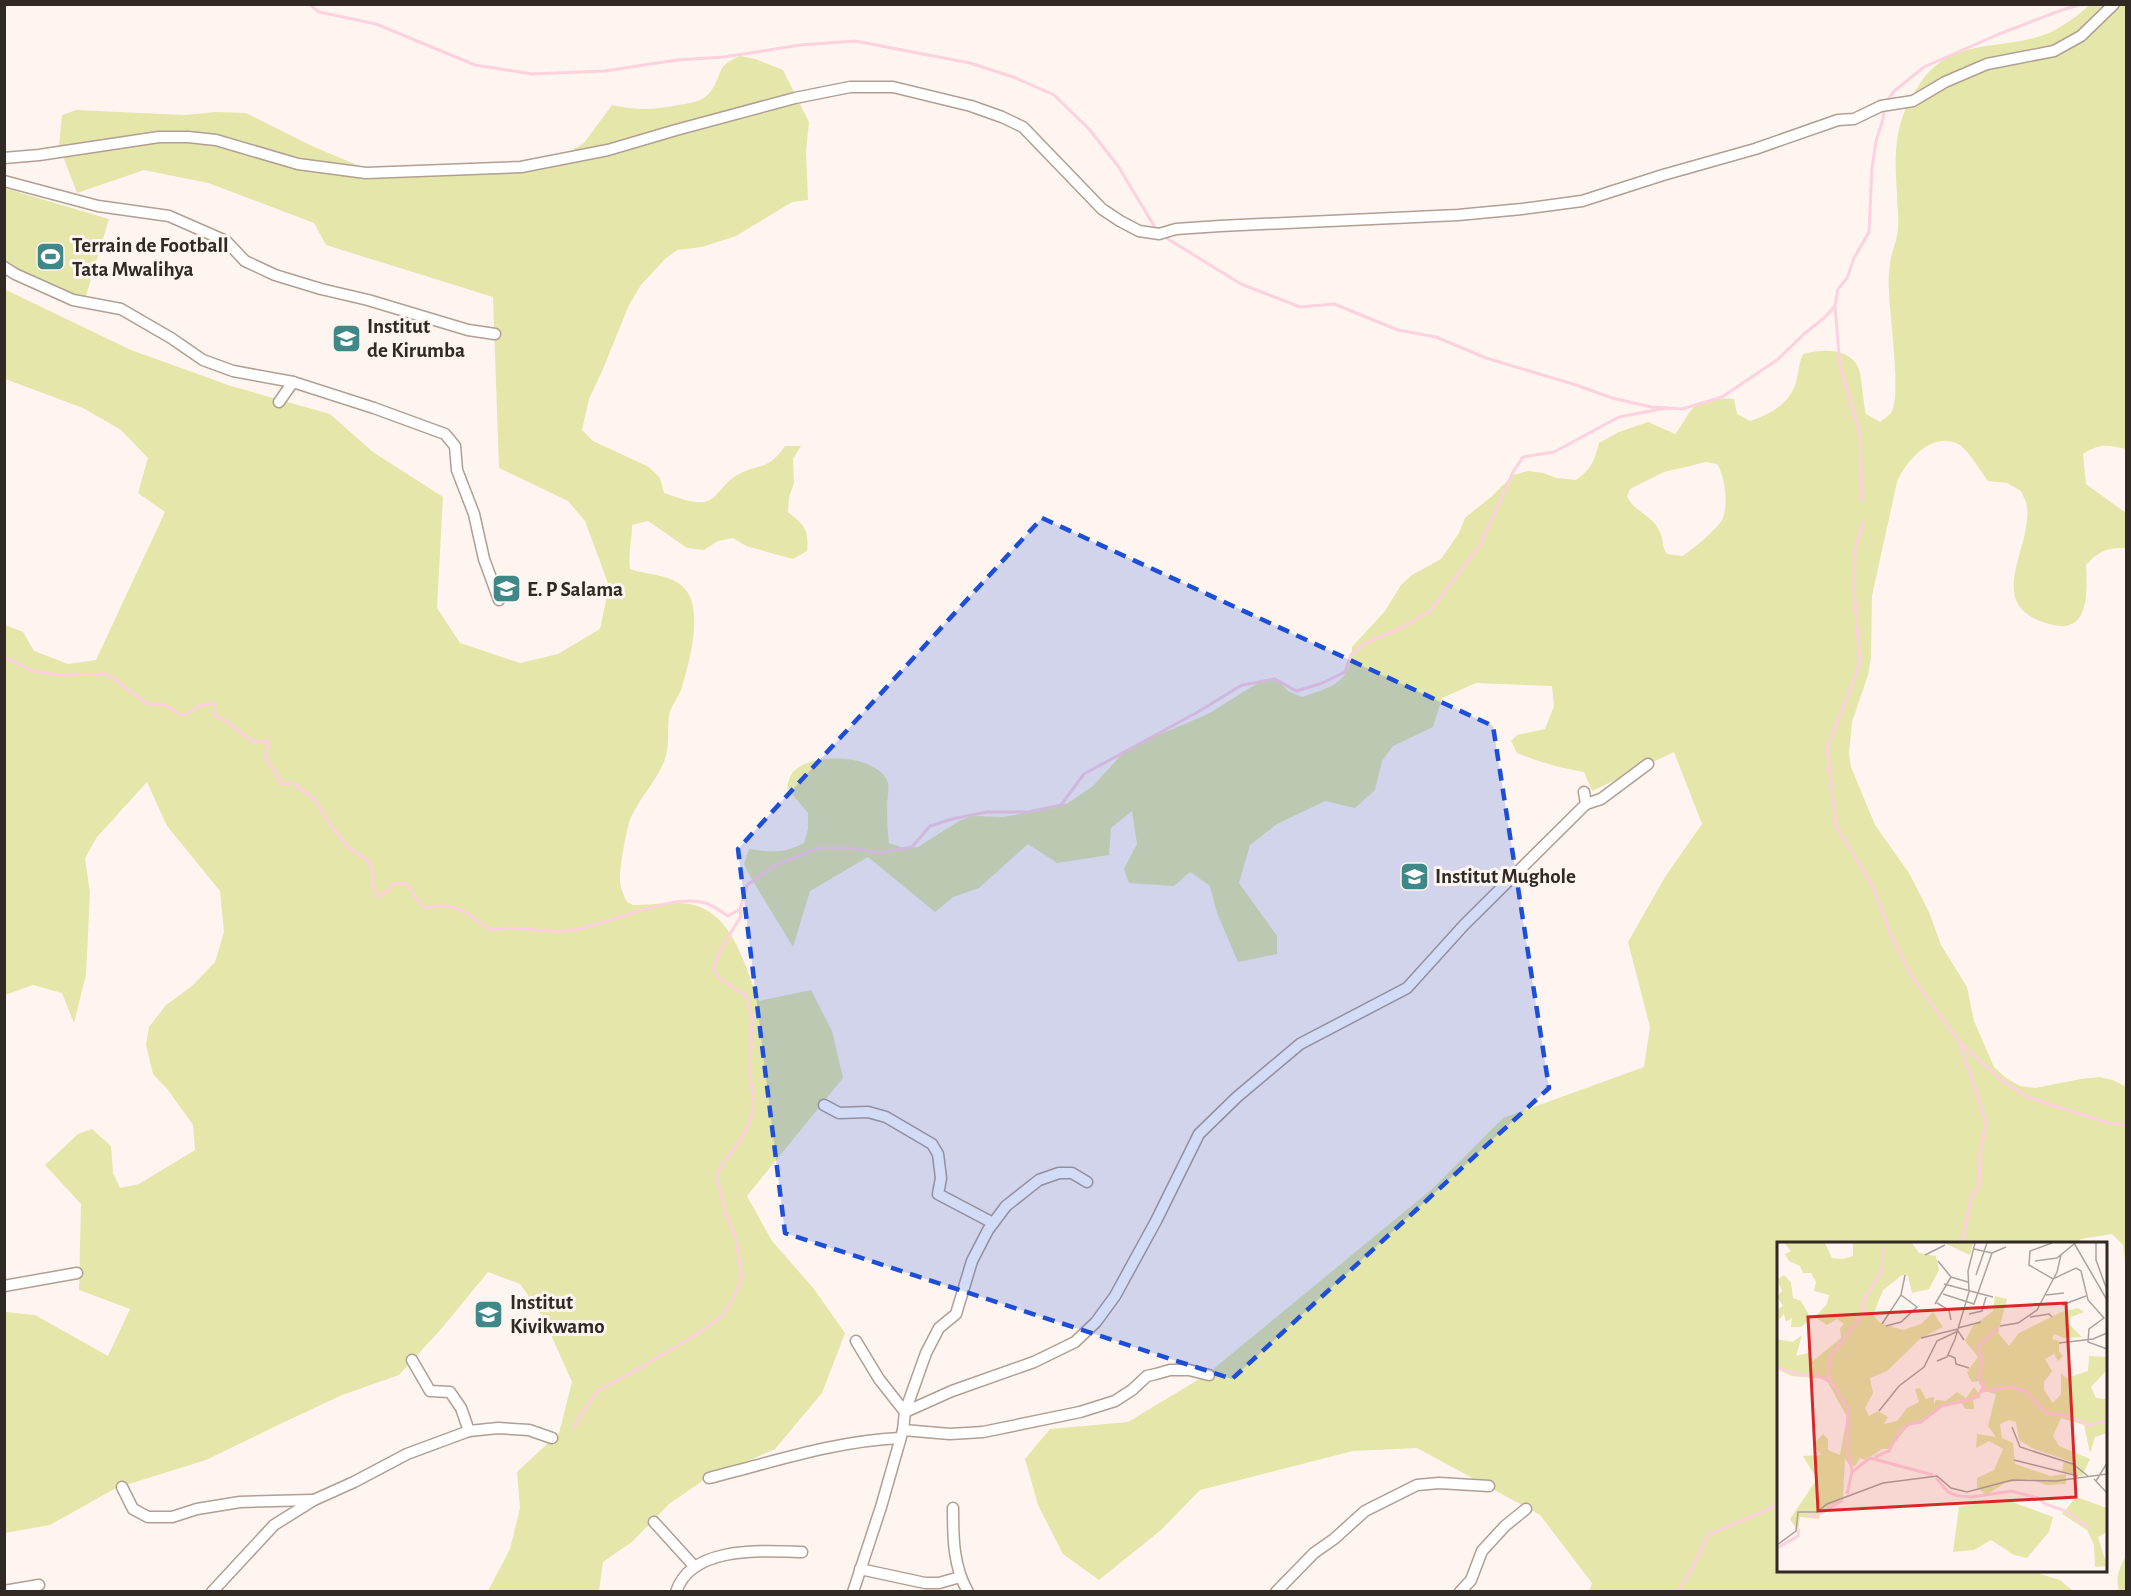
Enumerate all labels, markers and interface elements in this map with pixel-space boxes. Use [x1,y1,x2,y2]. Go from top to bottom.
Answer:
place label: Terrain de Football Tata Mwalihya [72,235,229,280]
sports icon: Terrain de Football Tata Mwalihya [35,241,67,273]
place label: Institut de Kirumba [367,316,465,361]
school or university icon: Institut de Kirumba [330,322,362,354]
school or university icon: E. P Salama [490,573,522,605]
place label: E. P Salama [527,579,623,600]
school or university icon: Institut Mughole [1398,860,1430,892]
place label: Institut Mughole [1435,866,1576,887]
inset map [1777,1242,2107,1572]
place label: Institut Kivikwamo [510,1292,605,1337]
school or university icon: Institut Kivikwamo [473,1298,505,1330]

